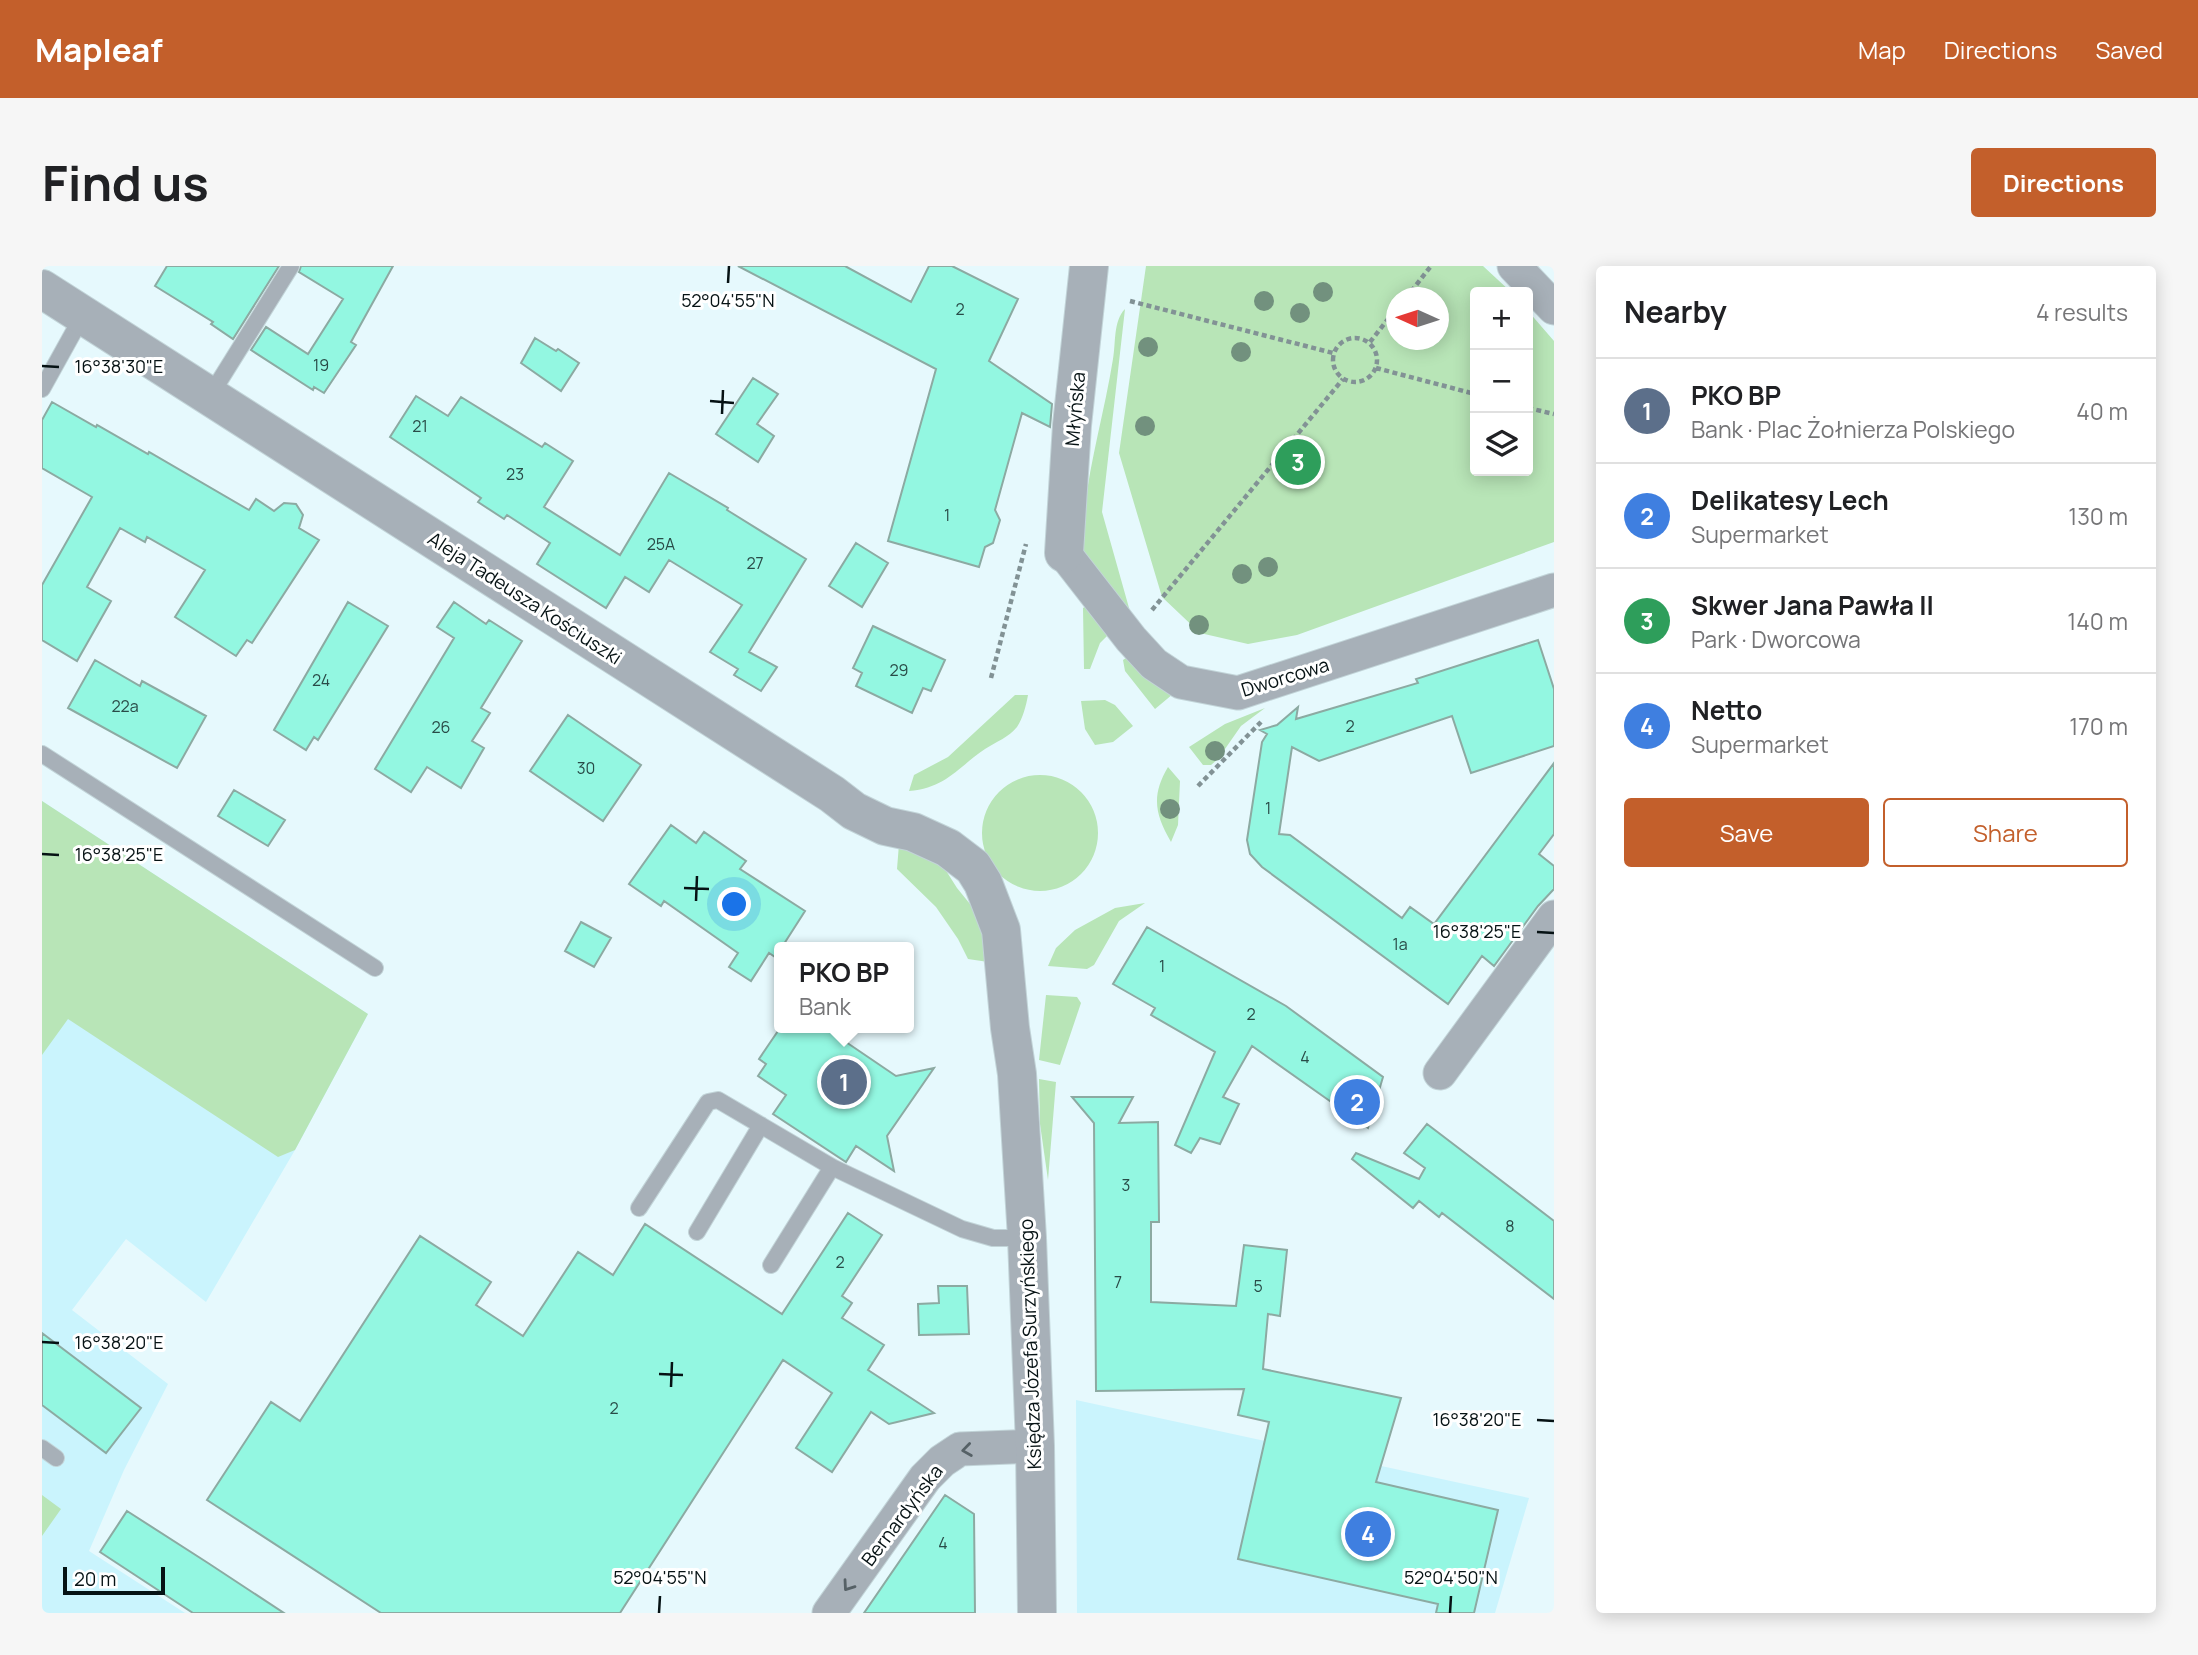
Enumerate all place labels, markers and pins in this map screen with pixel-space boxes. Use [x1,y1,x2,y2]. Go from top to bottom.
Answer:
pin: 3 [1275,436,1321,488]
pin: 1 [821,1056,867,1108]
pin: 2 [1334,1076,1380,1128]
pin: 4 [1345,1508,1391,1560]

